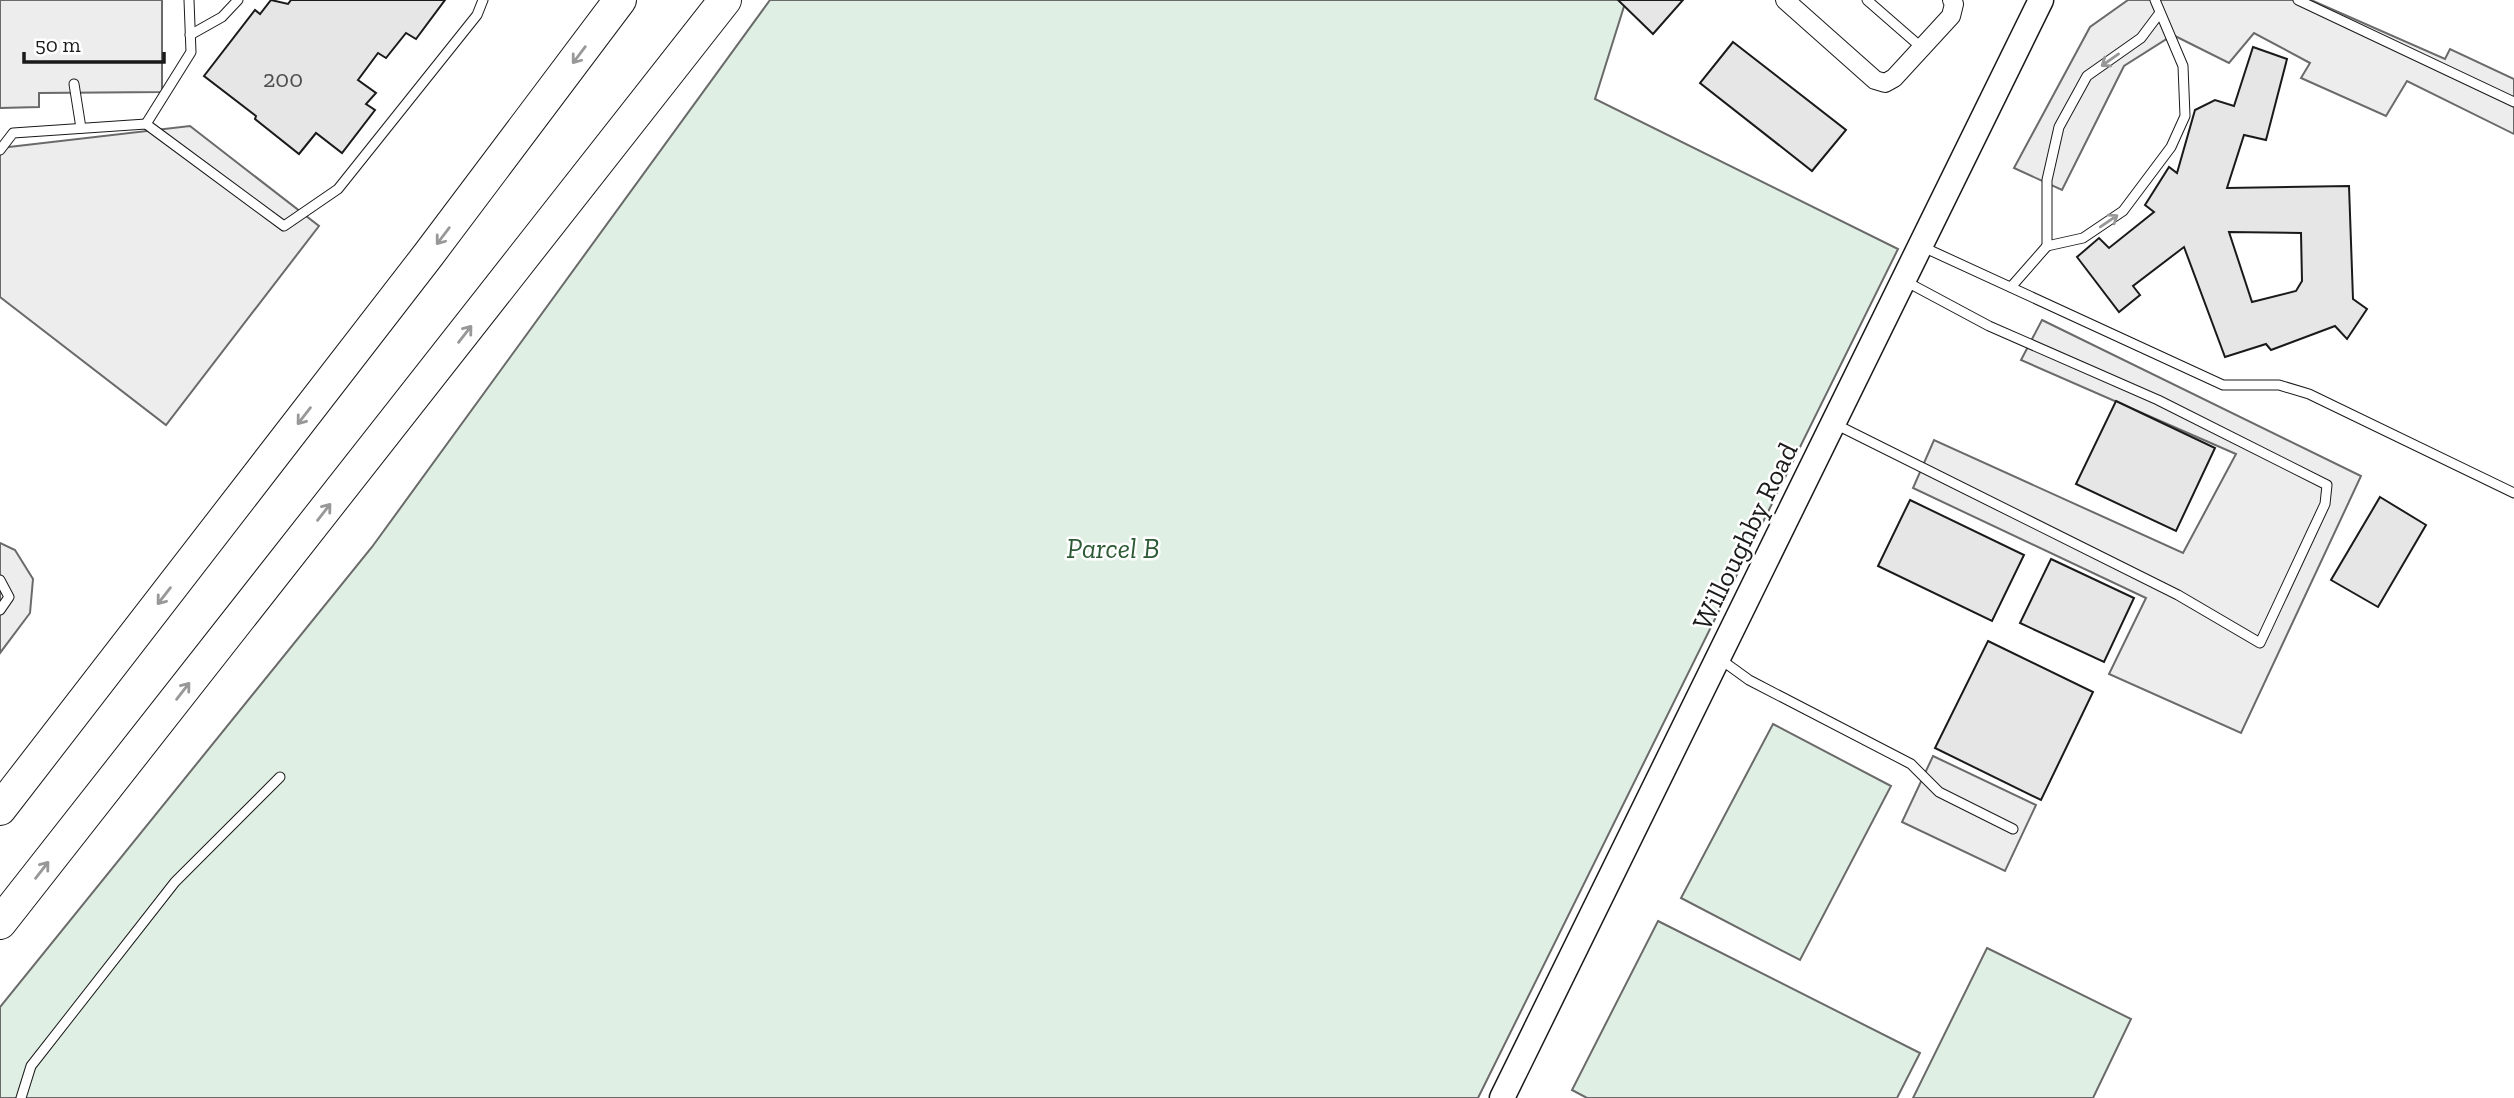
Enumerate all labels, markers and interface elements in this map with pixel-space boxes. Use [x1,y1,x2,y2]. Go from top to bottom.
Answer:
scale bar [24,21,164,65]
text: 50 m [35,32,81,57]
one-way arrow [572,45,587,63]
one-way arrow [2101,53,2120,67]
house number: 200 [263,64,303,93]
one-way arrow [2099,214,2118,228]
one-way arrow [435,227,450,245]
one-way arrow [457,325,472,343]
one-way arrow [296,407,311,425]
street label: Willoughby Road [1685,437,1805,635]
one-way arrow [316,504,331,522]
park label: Parcel B [1067,532,1159,565]
one-way arrow [157,587,172,605]
one-way arrow [175,682,190,701]
one-way arrow [35,861,50,879]

